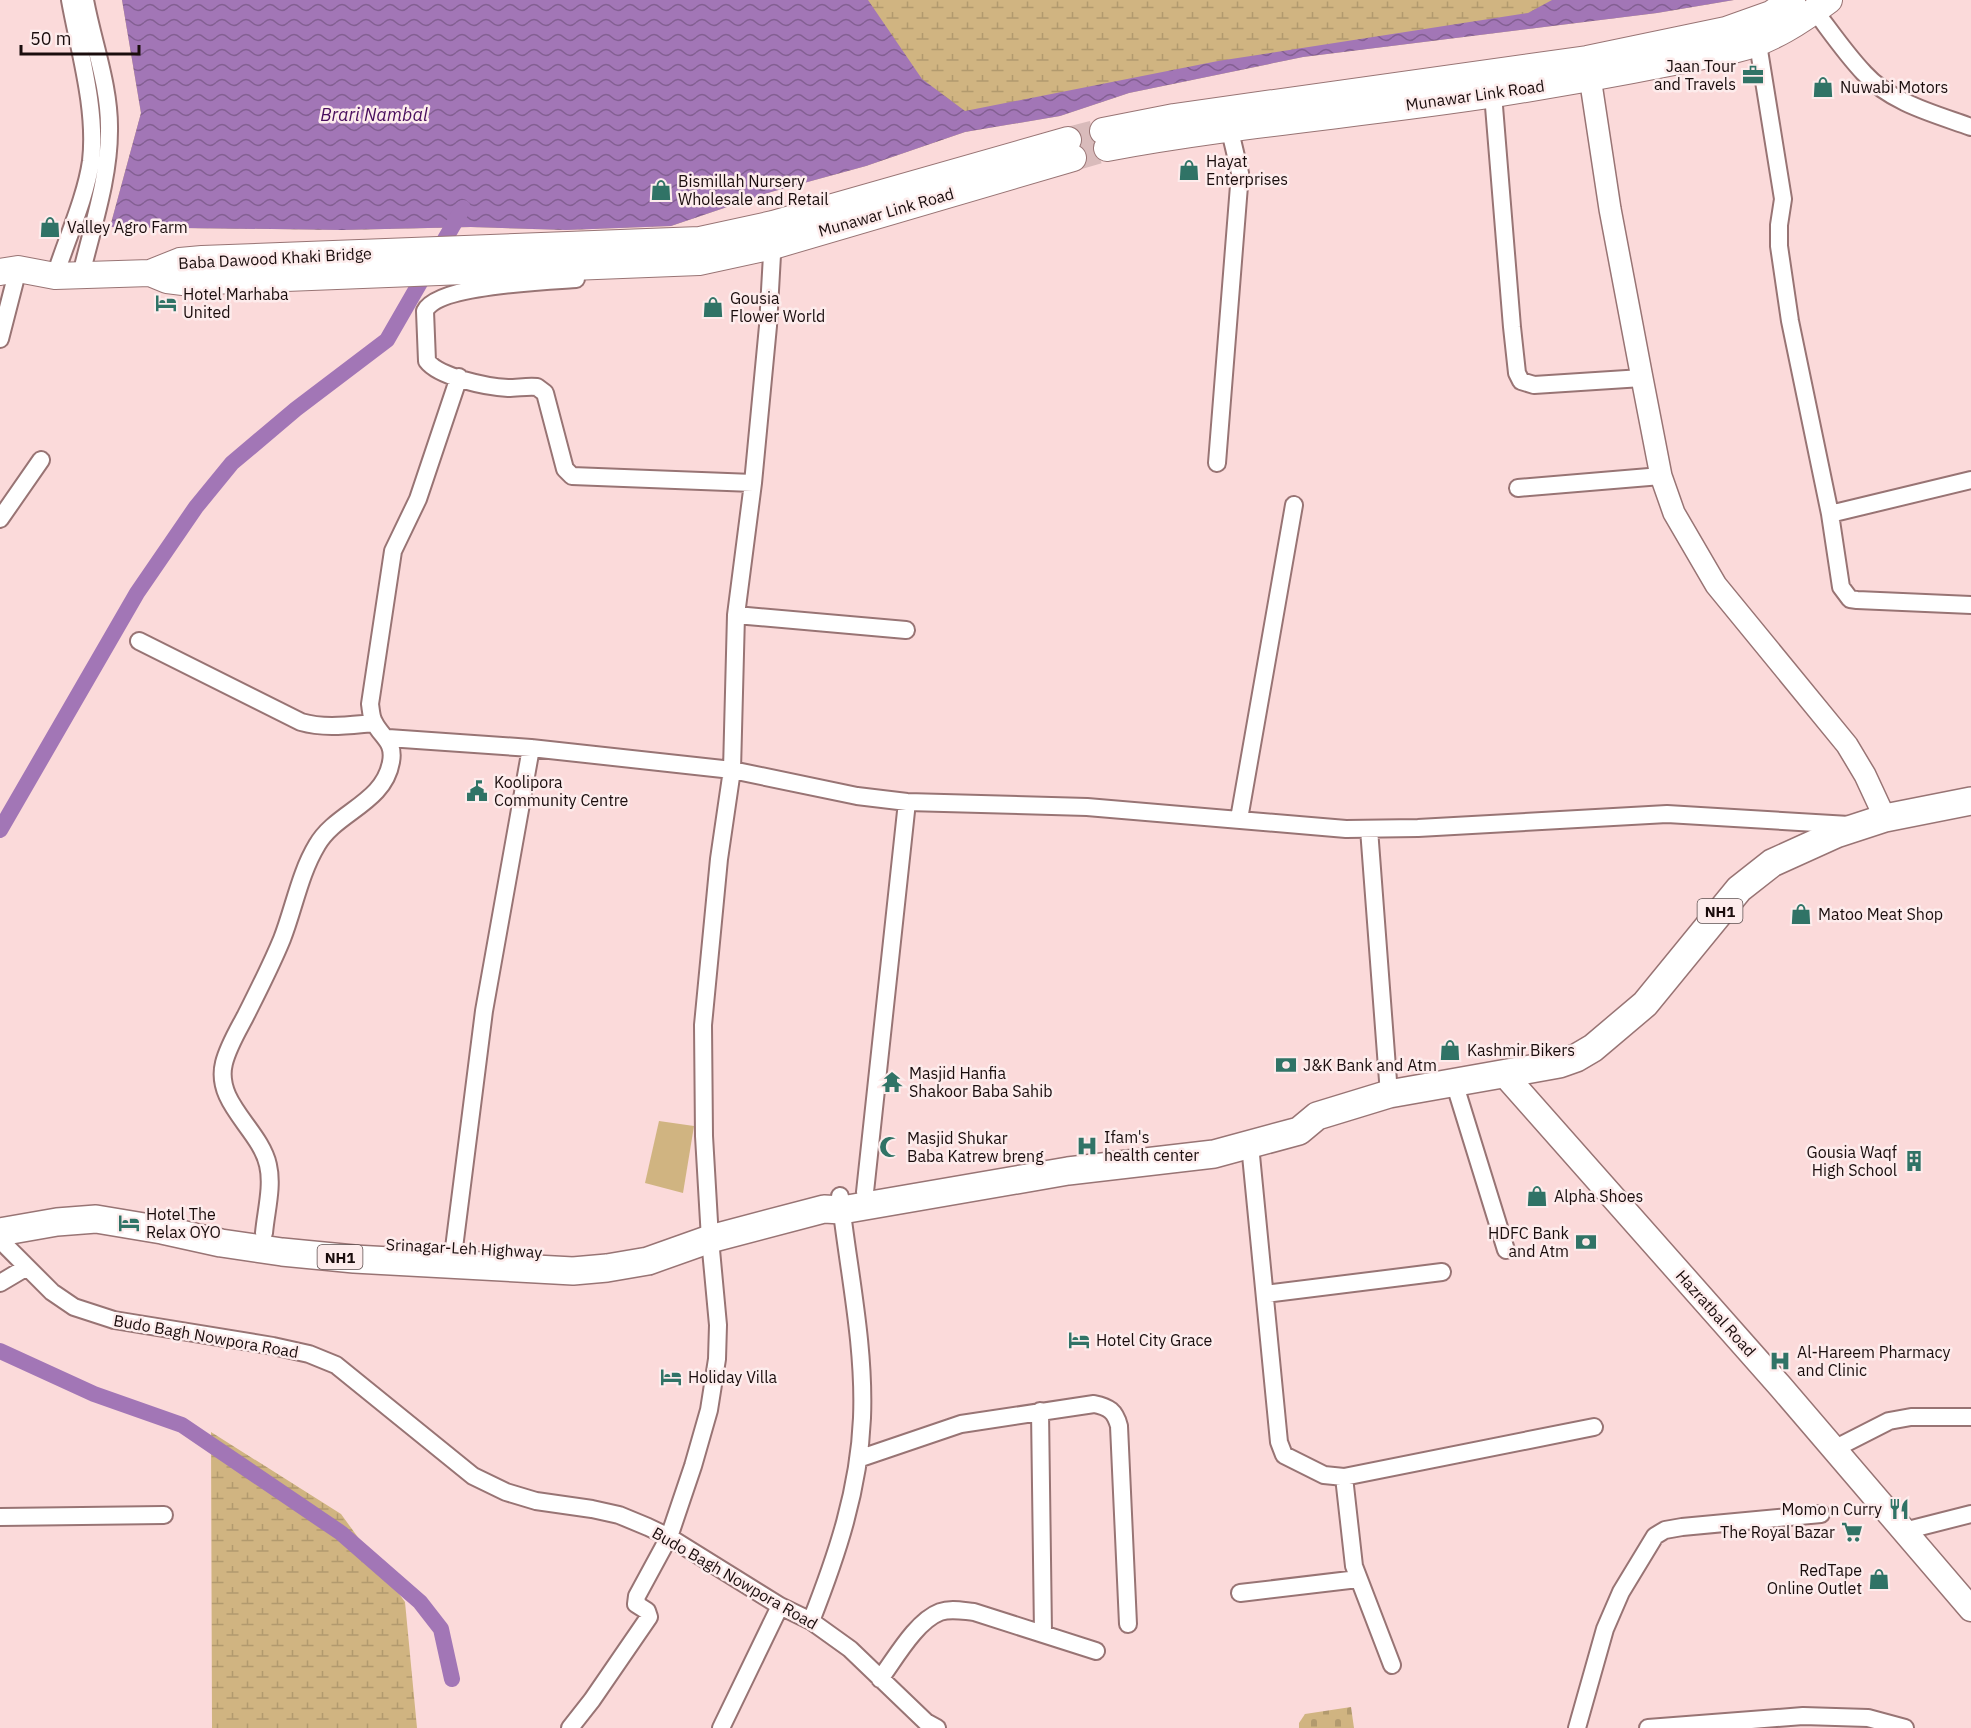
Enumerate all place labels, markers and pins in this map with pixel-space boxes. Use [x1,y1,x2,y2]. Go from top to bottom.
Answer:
place label: Jaan Tour and Travels [1654,56,1736,94]
office icon: Jaan Tour and Travels [1741,63,1765,87]
shop icon: Nuwabi Motors [1811,75,1835,99]
place label: Nuwabi Motors [1840,77,1948,97]
place label: Hayat Enterprises [1206,151,1288,189]
shop icon: Hayat Enterprises [1177,158,1201,182]
place label: Bismillah Nursery Wholesale and Retail [678,171,829,209]
shop icon: Bismillah Nursery Wholesale and Retail [649,178,673,202]
shop icon: Valley Agro Farm [38,215,62,239]
place label: Valley Agro Farm [67,217,188,237]
place label: Hotel Marhaba United [183,284,289,322]
place label: Gousia Flower World [730,288,825,326]
hotel icon: Hotel Marhaba United [154,291,178,315]
shop icon: Gousia Flower World [701,295,725,319]
place label: Koolipora Community Centre [494,772,629,810]
public building icon: Koolipora Community Centre [465,779,489,803]
shop icon: Matoo Meat Shop [1789,902,1813,926]
place label: Matoo Meat Shop [1818,904,1943,924]
shop icon: Kashmir Bikers [1438,1038,1462,1062]
place label: Kashmir Bikers [1467,1040,1575,1060]
bank icon: J&K Bank and Atm [1274,1053,1298,1077]
place label: J&K Bank and Atm [1303,1055,1437,1075]
place label: Masjid Hanfia Shakoor Baba Sahib [909,1063,1052,1101]
temple icon: Masjid Hanfia Shakoor Baba Sahib [880,1070,904,1094]
place label: Ifam's health center [1104,1127,1199,1165]
place label: Masjid Shukar Baba Katrew breng [907,1128,1044,1166]
hospital icon: Ifam's health center [1075,1134,1099,1158]
mosque icon: Masjid Shukar Baba Katrew breng [878,1135,902,1159]
place label: Gousia Waqf High School [1807,1142,1897,1180]
building icon: Gousia Waqf High School [1902,1149,1926,1173]
shop icon: Alpha Shoes [1525,1184,1549,1208]
place label: Alpha Shoes [1554,1186,1643,1206]
place label: Hotel The Relax OYO [146,1204,221,1242]
hotel icon: Hotel The Relax OYO [117,1211,141,1235]
place label: HDFC Bank and Atm [1488,1223,1570,1261]
bank icon: HDFC Bank and Atm [1574,1230,1598,1254]
hotel icon: Hotel City Grace [1067,1328,1091,1352]
place label: Hotel City Grace [1096,1330,1212,1350]
place label: Al-Hareem Pharmacy and Clinic [1797,1342,1951,1380]
hospital icon: Al-Hareem Pharmacy and Clinic [1768,1349,1792,1373]
hotel icon: Holiday Villa [659,1365,683,1389]
place label: Holiday Villa [688,1367,777,1387]
restaurant icon: Momo n Curry [1887,1497,1911,1521]
place label: Momo n Curry [1782,1499,1882,1519]
supermarket icon: The Royal Bazar [1840,1520,1864,1544]
place label: The Royal Bazar [1720,1522,1835,1542]
place label: RedTape Online Outlet [1767,1560,1862,1598]
shop icon: RedTape Online Outlet [1867,1567,1891,1591]

